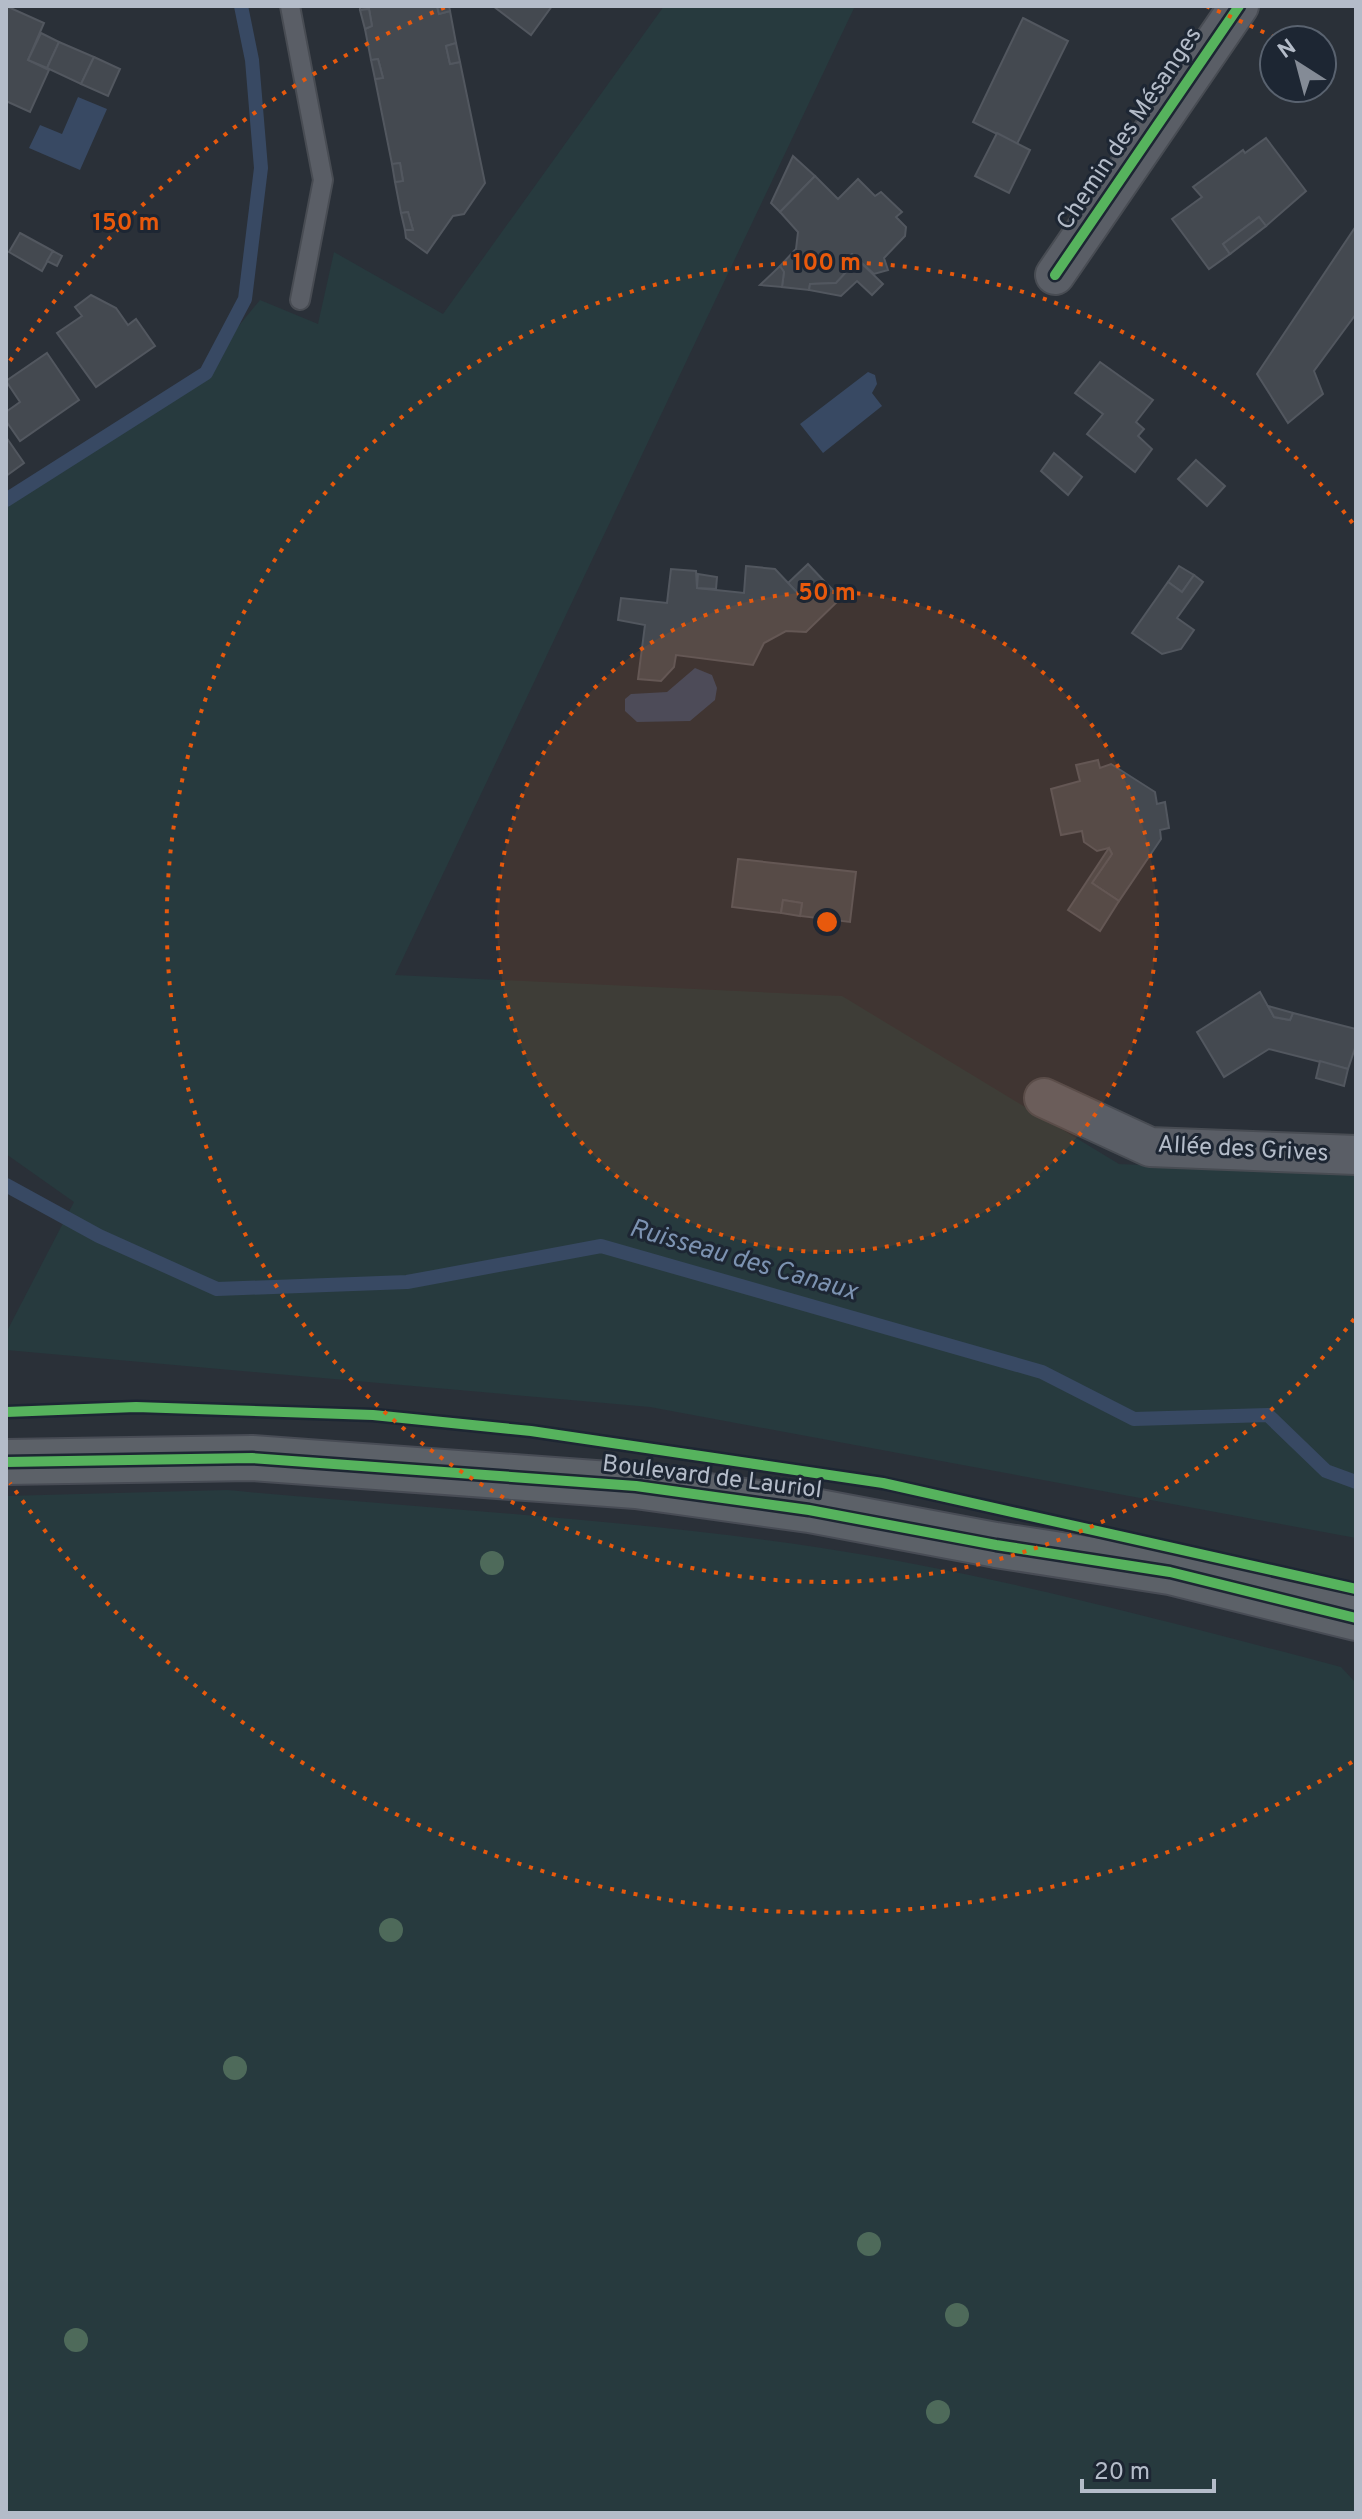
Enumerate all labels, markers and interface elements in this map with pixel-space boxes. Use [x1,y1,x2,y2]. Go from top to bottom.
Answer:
street label: Chemin des Mésanges [1051,22,1209,236]
north arrow [1258,24,1338,104]
text: N [1273,34,1302,65]
text: 150 m [92,209,160,239]
text: 100 m [793,249,861,279]
text: 50 m [798,579,856,609]
centre of rings [813,908,841,936]
street label: Allée des Grives [1157,1131,1329,1169]
water label: Ruisseau des Canaux [625,1213,863,1310]
street label: Boulevard de Lauriol [601,1450,823,1506]
scale bar [1082,2443,1214,2493]
text: 20 m [1094,2458,1150,2488]

